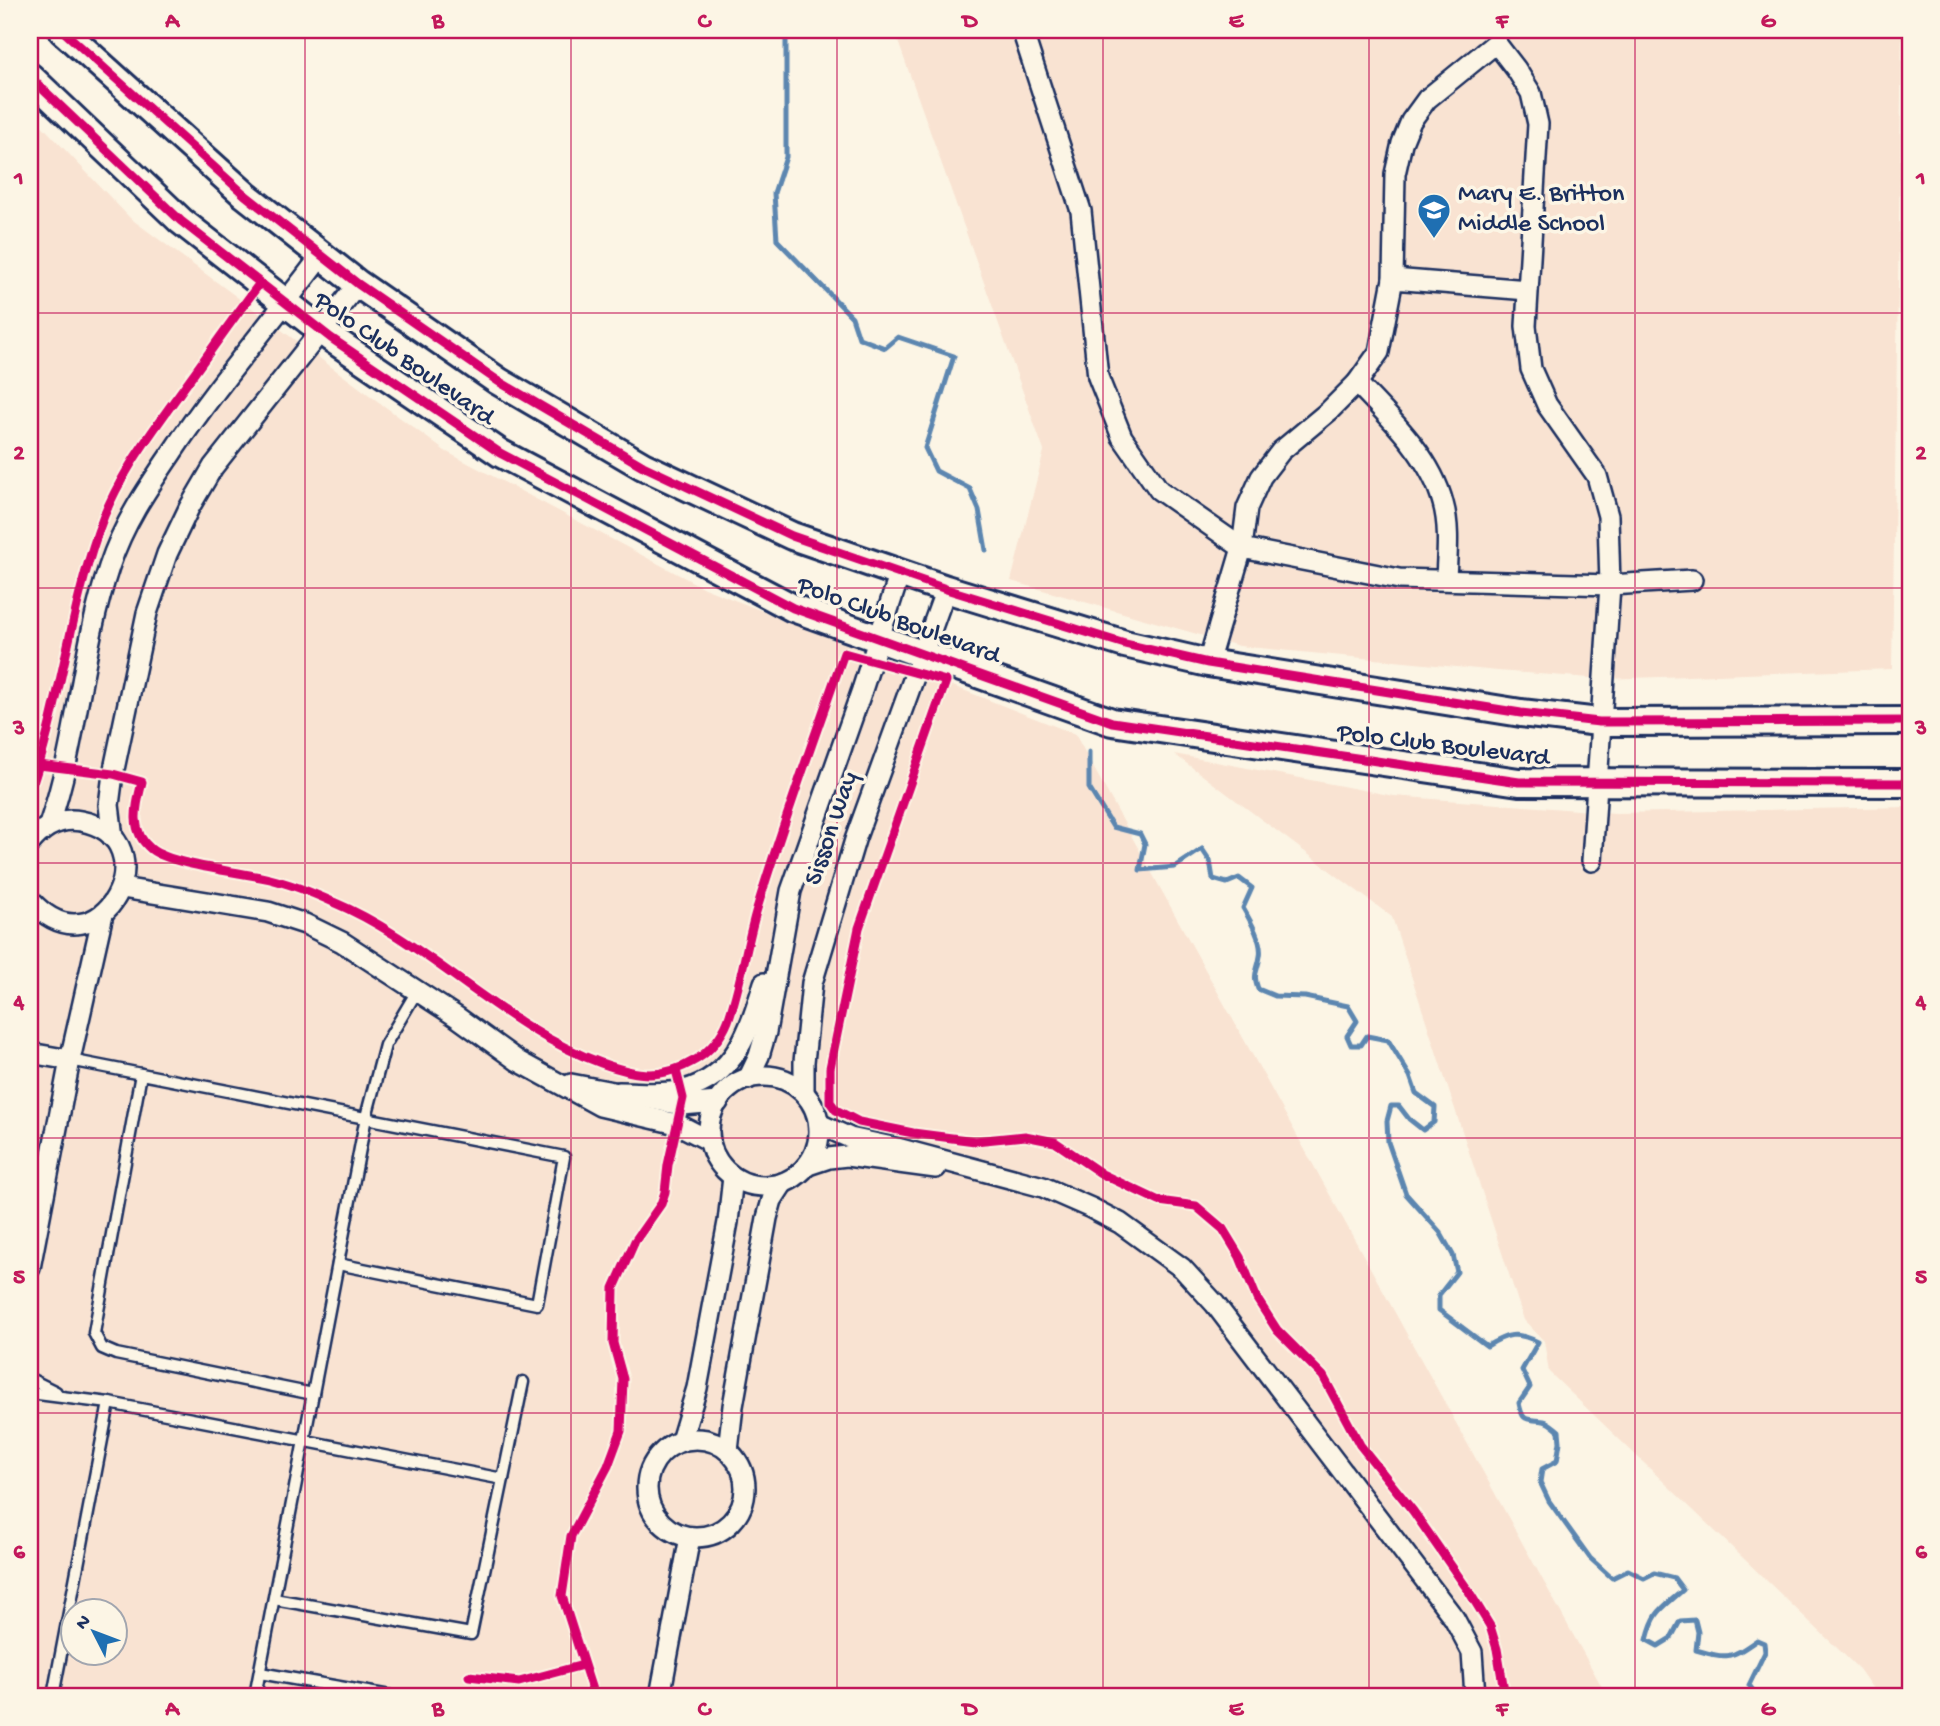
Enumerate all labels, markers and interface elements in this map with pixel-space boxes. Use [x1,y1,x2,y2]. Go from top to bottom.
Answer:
text: A [164,9,180,36]
text: B [431,9,445,36]
text: C [698,9,713,36]
text: D [961,9,979,36]
text: E [1229,9,1245,36]
text: F [1495,9,1510,36]
text: G [1761,9,1777,36]
text: 1 [13,166,24,193]
text: 1 [1915,166,1926,193]
place label: Mary E. Britton Middle School [1458,180,1625,241]
school or university icon: Mary E. Britton Middle School [1415,191,1453,240]
street label: Polo Club Boulevard [306,285,501,435]
text: 2 [13,441,25,468]
text: 2 [1915,441,1927,468]
street label: Polo Club Boulevard [791,571,1005,674]
text: 3 [12,716,25,743]
text: 3 [1914,716,1927,743]
street label: Polo Club Boulevard [1334,718,1553,776]
street label: Sisson Way [799,768,867,890]
text: 4 [13,990,25,1017]
text: 4 [1915,990,1927,1017]
text: 5 [13,1265,25,1292]
text: 5 [1915,1265,1927,1292]
text: 6 [13,1540,26,1567]
text: 6 [1915,1540,1928,1567]
north arrow [60,1596,130,1666]
text: N [71,1611,97,1635]
text: A [164,1697,180,1724]
text: B [431,1697,445,1724]
text: C [698,1697,713,1724]
text: D [961,1697,979,1724]
text: E [1229,1697,1245,1724]
text: F [1495,1697,1510,1724]
text: G [1761,1697,1777,1724]

